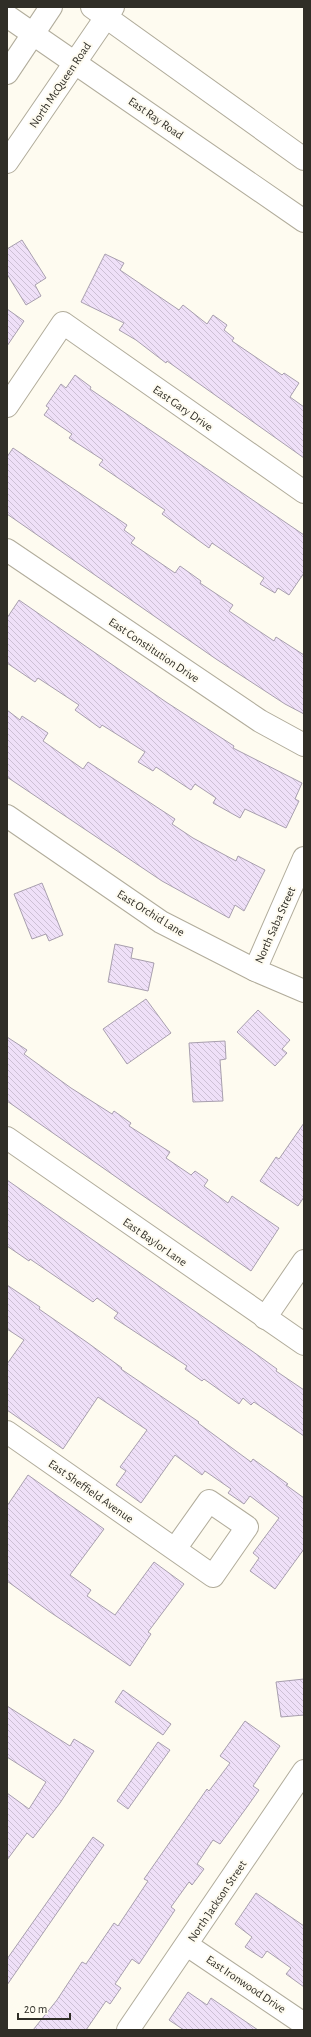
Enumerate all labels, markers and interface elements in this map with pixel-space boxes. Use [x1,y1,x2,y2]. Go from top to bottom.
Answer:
street label: North McQueen Road [27,40,94,131]
street label: East Ray Road [126,95,186,142]
street label: East Gary Drive [150,383,215,434]
street label: East Constitution Drive [107,615,201,685]
street label: North Saba Street [253,885,297,965]
street label: East Orchid Lane [115,888,187,938]
street label: East Baylor Lane [120,1216,189,1269]
street label: East Sheffield Avenue [46,1457,136,1525]
street label: North Jackson Street [185,1858,249,1944]
street label: East Ironwood Drive [204,1953,288,2015]
scale bar [18,1995,70,2021]
text: 20 m [24,2003,47,2015]

